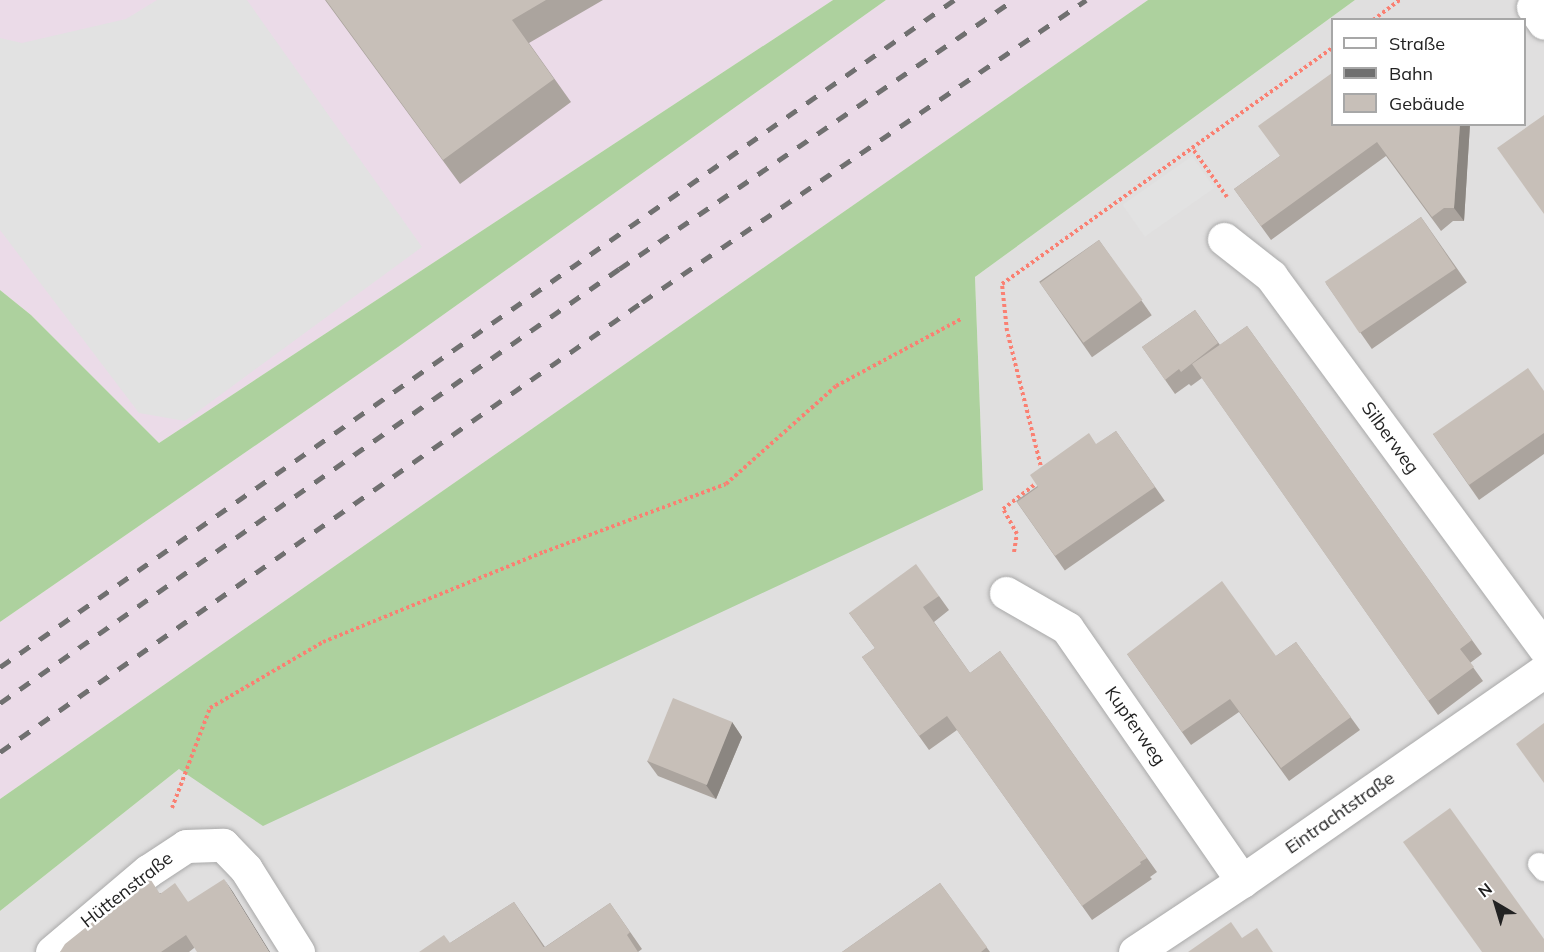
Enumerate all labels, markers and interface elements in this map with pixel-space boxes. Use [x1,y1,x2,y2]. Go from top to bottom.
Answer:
legend [1331,18,1526,126]
text: Straße [1389,32,1445,55]
text: Bahn [1389,62,1433,85]
text: Gebäude [1389,92,1465,115]
street label: Silberweg [1357,398,1423,478]
street label: Kupferweg [1100,682,1170,770]
street label: Eintrachtstraße [1281,767,1399,859]
street label: Hüttenstraße [77,848,177,932]
north arrow [1466,874,1526,934]
text: N [1474,878,1496,901]

